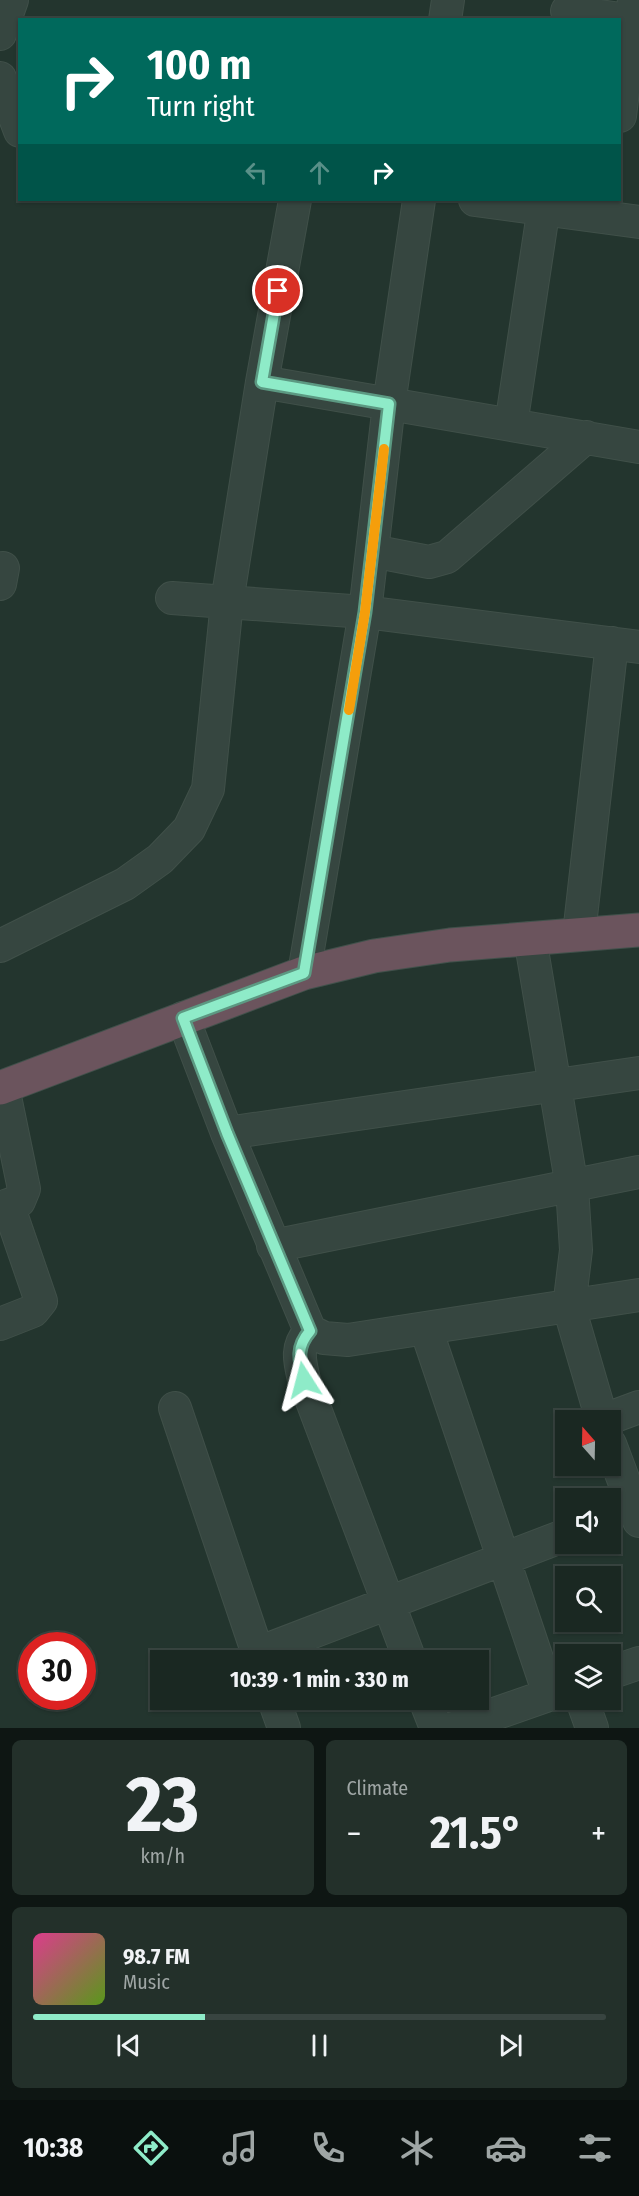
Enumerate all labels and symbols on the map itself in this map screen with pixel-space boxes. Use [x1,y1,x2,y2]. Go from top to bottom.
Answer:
pin [252,265,303,316]
position arrow [272,1348,336,1412]
north arrow [555,1410,621,1476]
speed limit sign: 30 [18,1632,96,1710]

